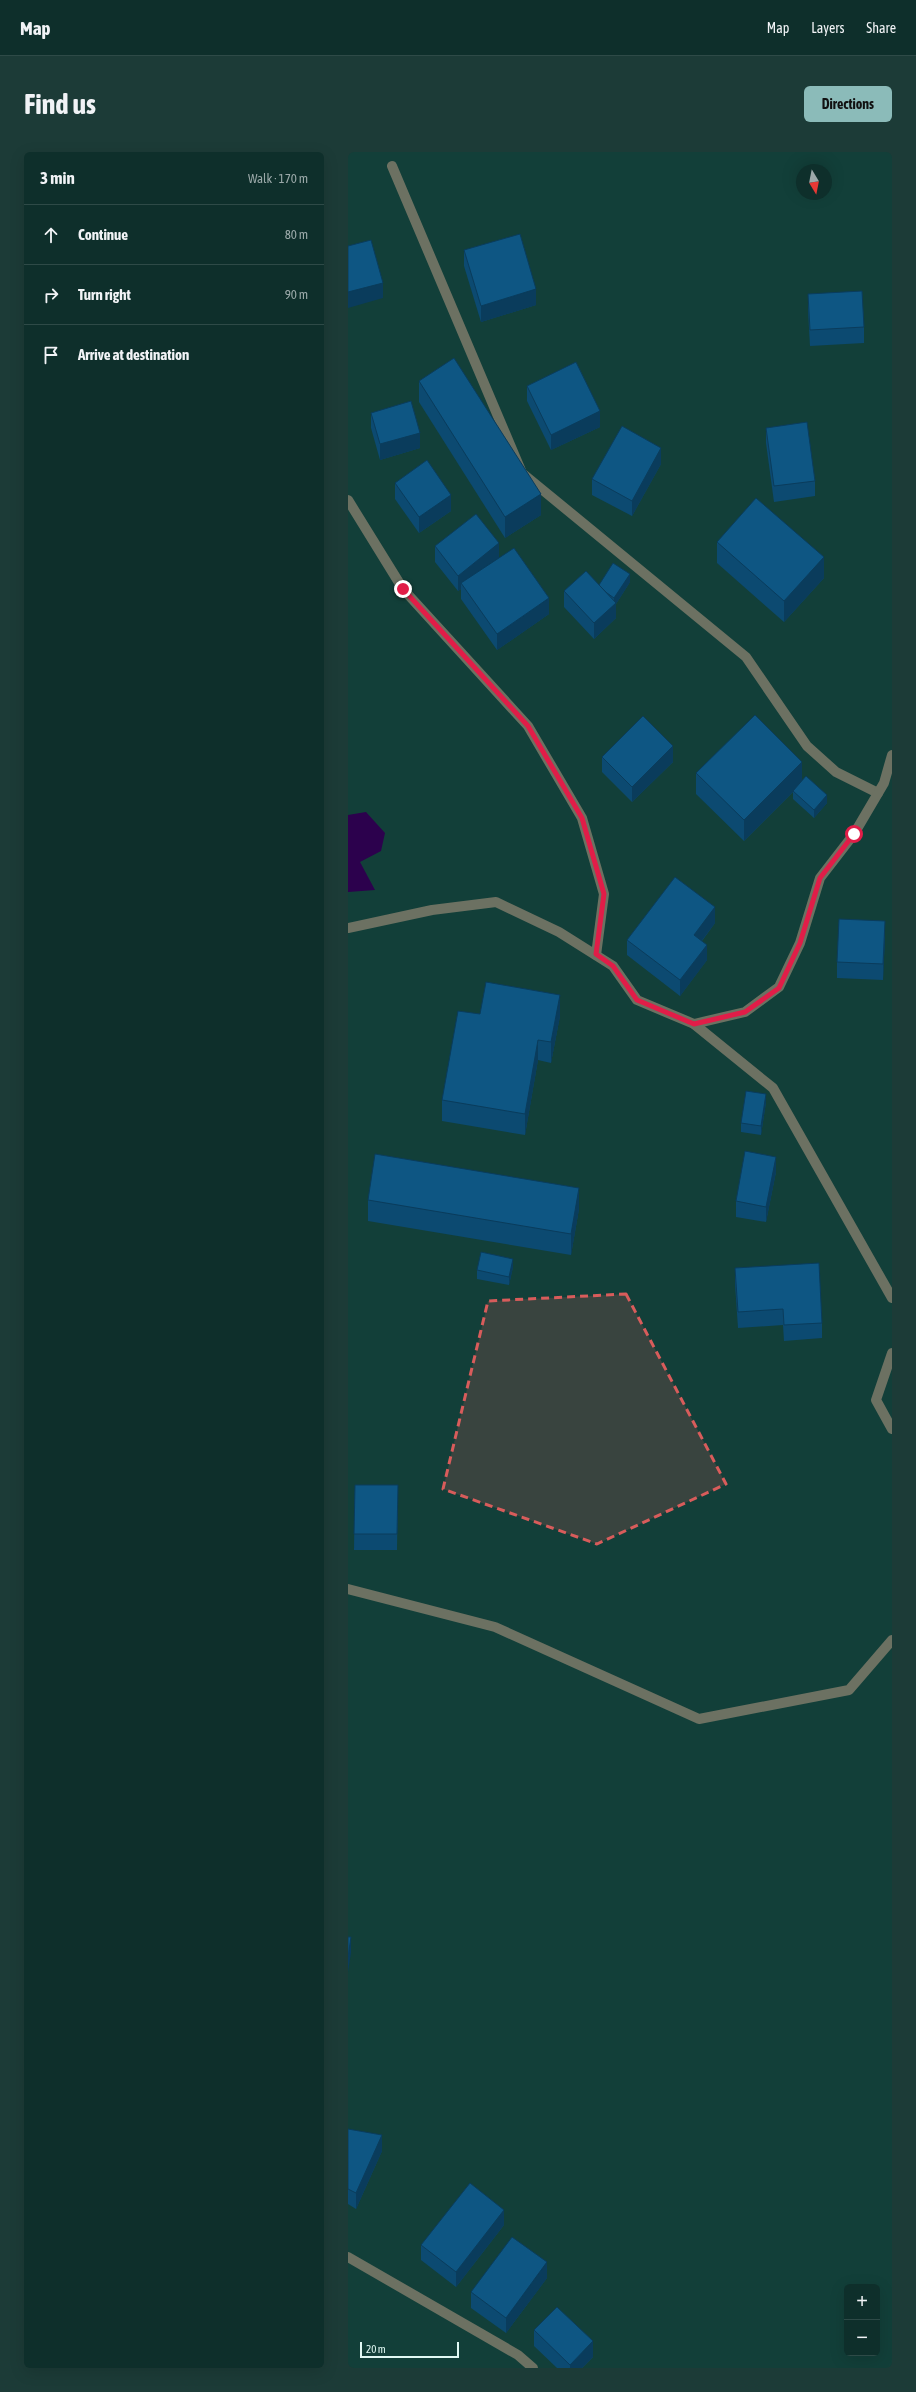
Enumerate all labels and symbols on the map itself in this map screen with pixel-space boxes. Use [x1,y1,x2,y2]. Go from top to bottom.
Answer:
north arrow [796,164,832,200]
route end [394,580,412,598]
route start [845,825,863,843]
scale bar [360,2340,459,2359]

